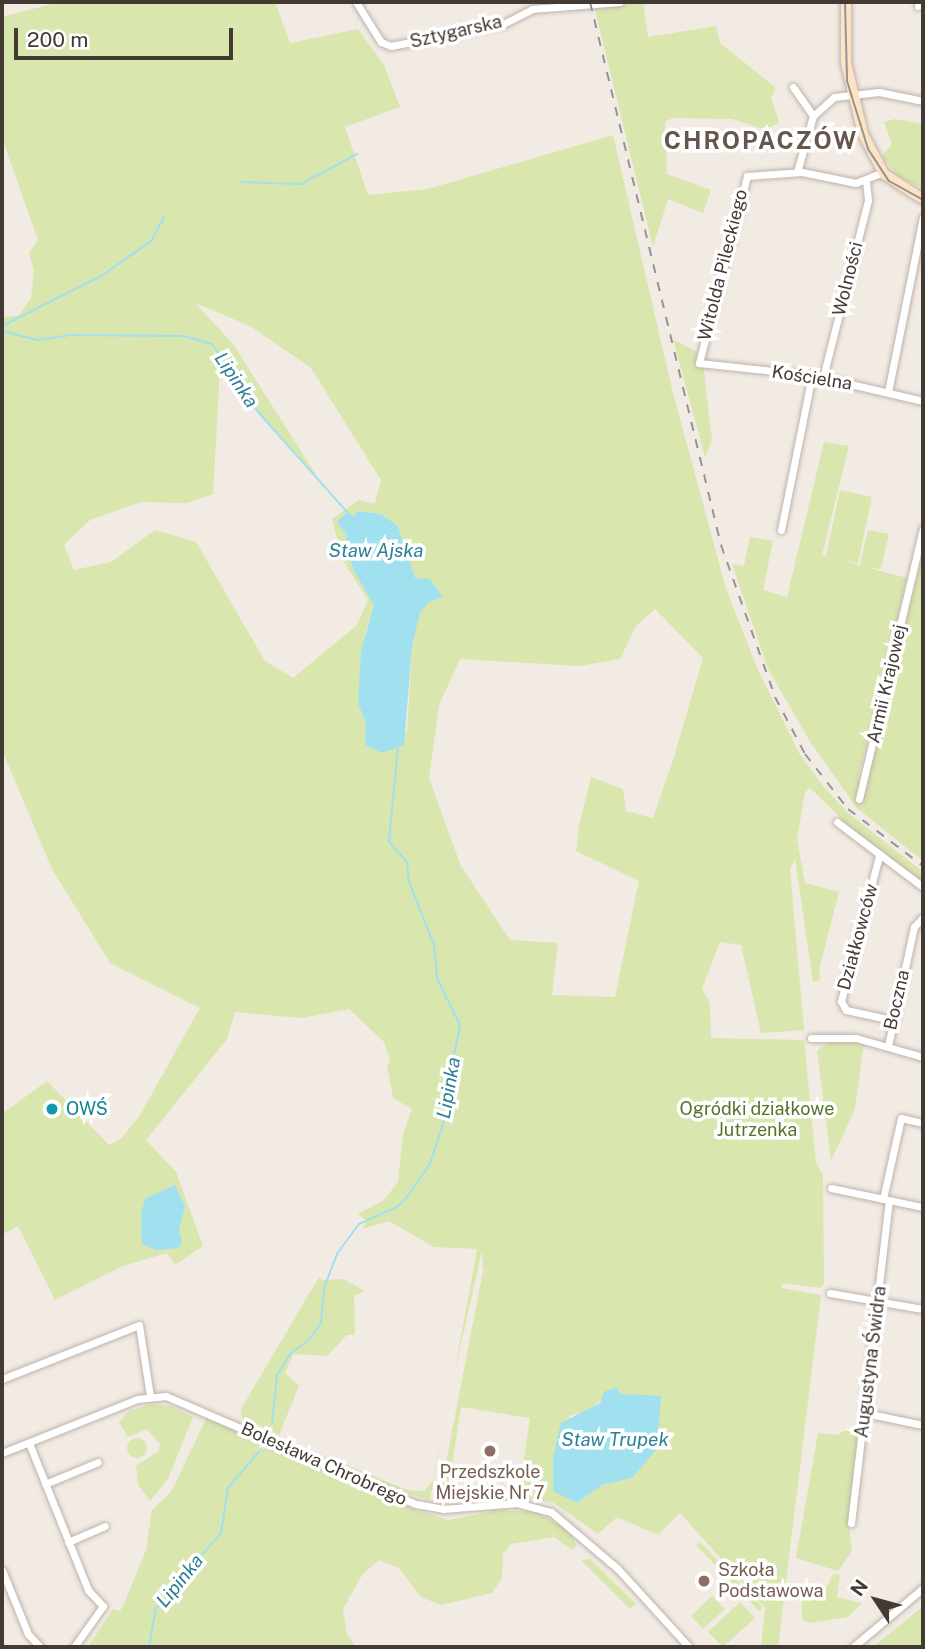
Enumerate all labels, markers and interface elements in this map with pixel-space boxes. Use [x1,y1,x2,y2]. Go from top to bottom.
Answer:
street label: Sztygarska [408,11,504,53]
scale bar [18,14,236,58]
text: 200 m [27,27,88,52]
district label: CHROPACZÓW [665,127,857,155]
street label: Witolda Pileckiego [694,187,752,343]
street label: Wolności [828,240,868,318]
water label: Lipinka [209,348,263,412]
street label: Kościelna [770,361,854,395]
water label: Staw Ajska [329,540,423,562]
street label: Armii Krajowej [863,622,911,746]
street label: Działkowców [833,881,883,993]
street label: Boczna [880,968,914,1032]
water label: Lipinka [432,1056,466,1120]
place label: OWŚ [66,1098,108,1120]
park label: Ogródki działkowe Jutrzenka [679,1099,835,1142]
marker: OWŚ [44,1101,60,1117]
street label: Augustyna Świdra [851,1285,891,1439]
street label: Bolesława Chrobrego [238,1418,410,1510]
water label: Staw Trupek [561,1429,669,1451]
marker: Przedszkole Miejskie Nr 7 [482,1443,498,1459]
place label: Przedszkole Miejskie Nr 7 [435,1462,545,1504]
water label: Lipinka [152,1550,208,1612]
place label: Szkoła Podstawowa [718,1560,823,1602]
north arrow [841,1565,911,1635]
marker: Szkoła Podstawowa [696,1573,712,1589]
text: N [846,1575,872,1600]

